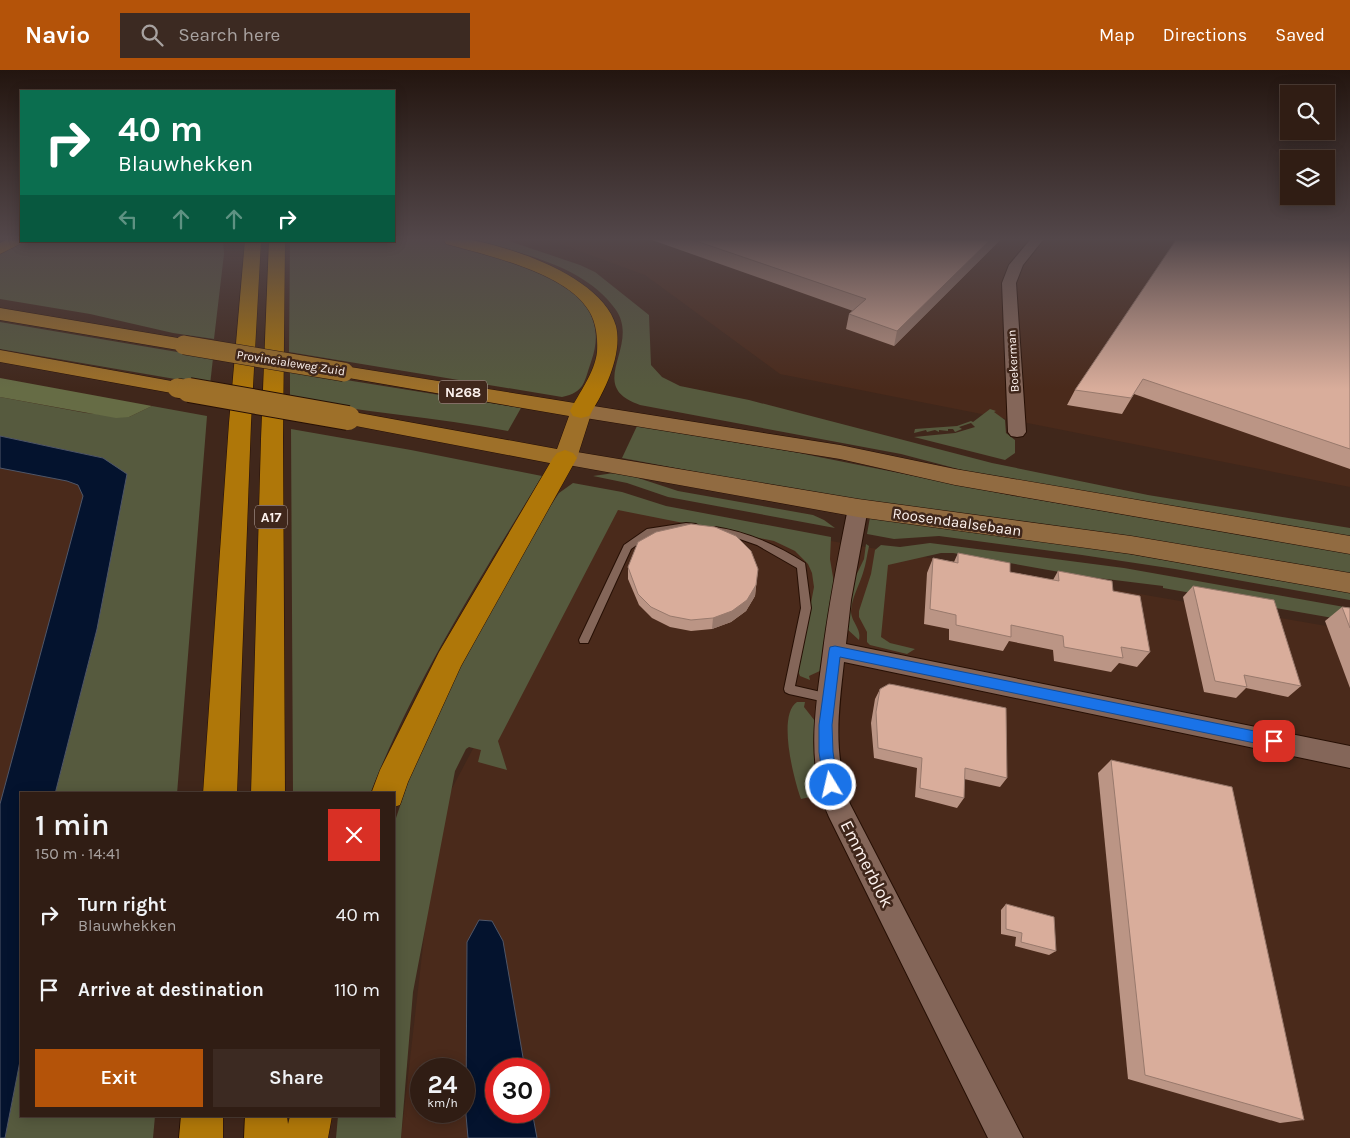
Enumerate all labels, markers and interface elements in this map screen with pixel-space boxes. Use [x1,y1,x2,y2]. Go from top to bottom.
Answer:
search box [120,13,470,58]
text: Navio [25,21,90,49]
icon: search [138,21,166,49]
text: Search here [178,24,280,46]
text: Map [1099,24,1135,46]
text: Directions [1163,24,1247,46]
text: Saved [1275,24,1325,46]
map controls [1280,85,1335,205]
button: search [1280,85,1335,140]
text: 40 m [118,109,203,150]
icon: right [35,110,100,175]
button: layers [1280,150,1335,205]
text: Blauwhekken [118,151,253,177]
icon: left [114,205,142,233]
icon: ahead [167,205,195,233]
icon: ahead [220,205,248,233]
icon: right [273,205,301,233]
street label: Boekerman [1004,329,1022,393]
street label: Provincialeweg Zuid [236,347,346,379]
road number: N268 [439,381,487,404]
street label: Roosendaalsebaan [891,504,1023,540]
road number: A17 [255,506,287,528]
pin [1253,720,1295,762]
icon: arrive [1260,727,1288,755]
position arrow [804,758,856,810]
text: 1 min [35,807,109,843]
button: close [328,809,380,861]
street label: Emmerblok [836,817,898,911]
text: 150 m · 14:41 [35,844,120,863]
text: Turn right [78,894,167,916]
icon: right [35,901,63,929]
text: 40 m [336,904,380,926]
text: Blauwhekken [78,916,176,935]
icon: arrive [35,976,63,1004]
text: Arrive at destination [78,979,264,1001]
text: 110 m [334,979,380,1001]
button: Exit [35,1049,203,1107]
button: Share [213,1049,380,1107]
speed limit sign: 30 [485,1058,550,1123]
text: 24 [427,1070,458,1099]
text: km/h [427,1096,458,1110]

